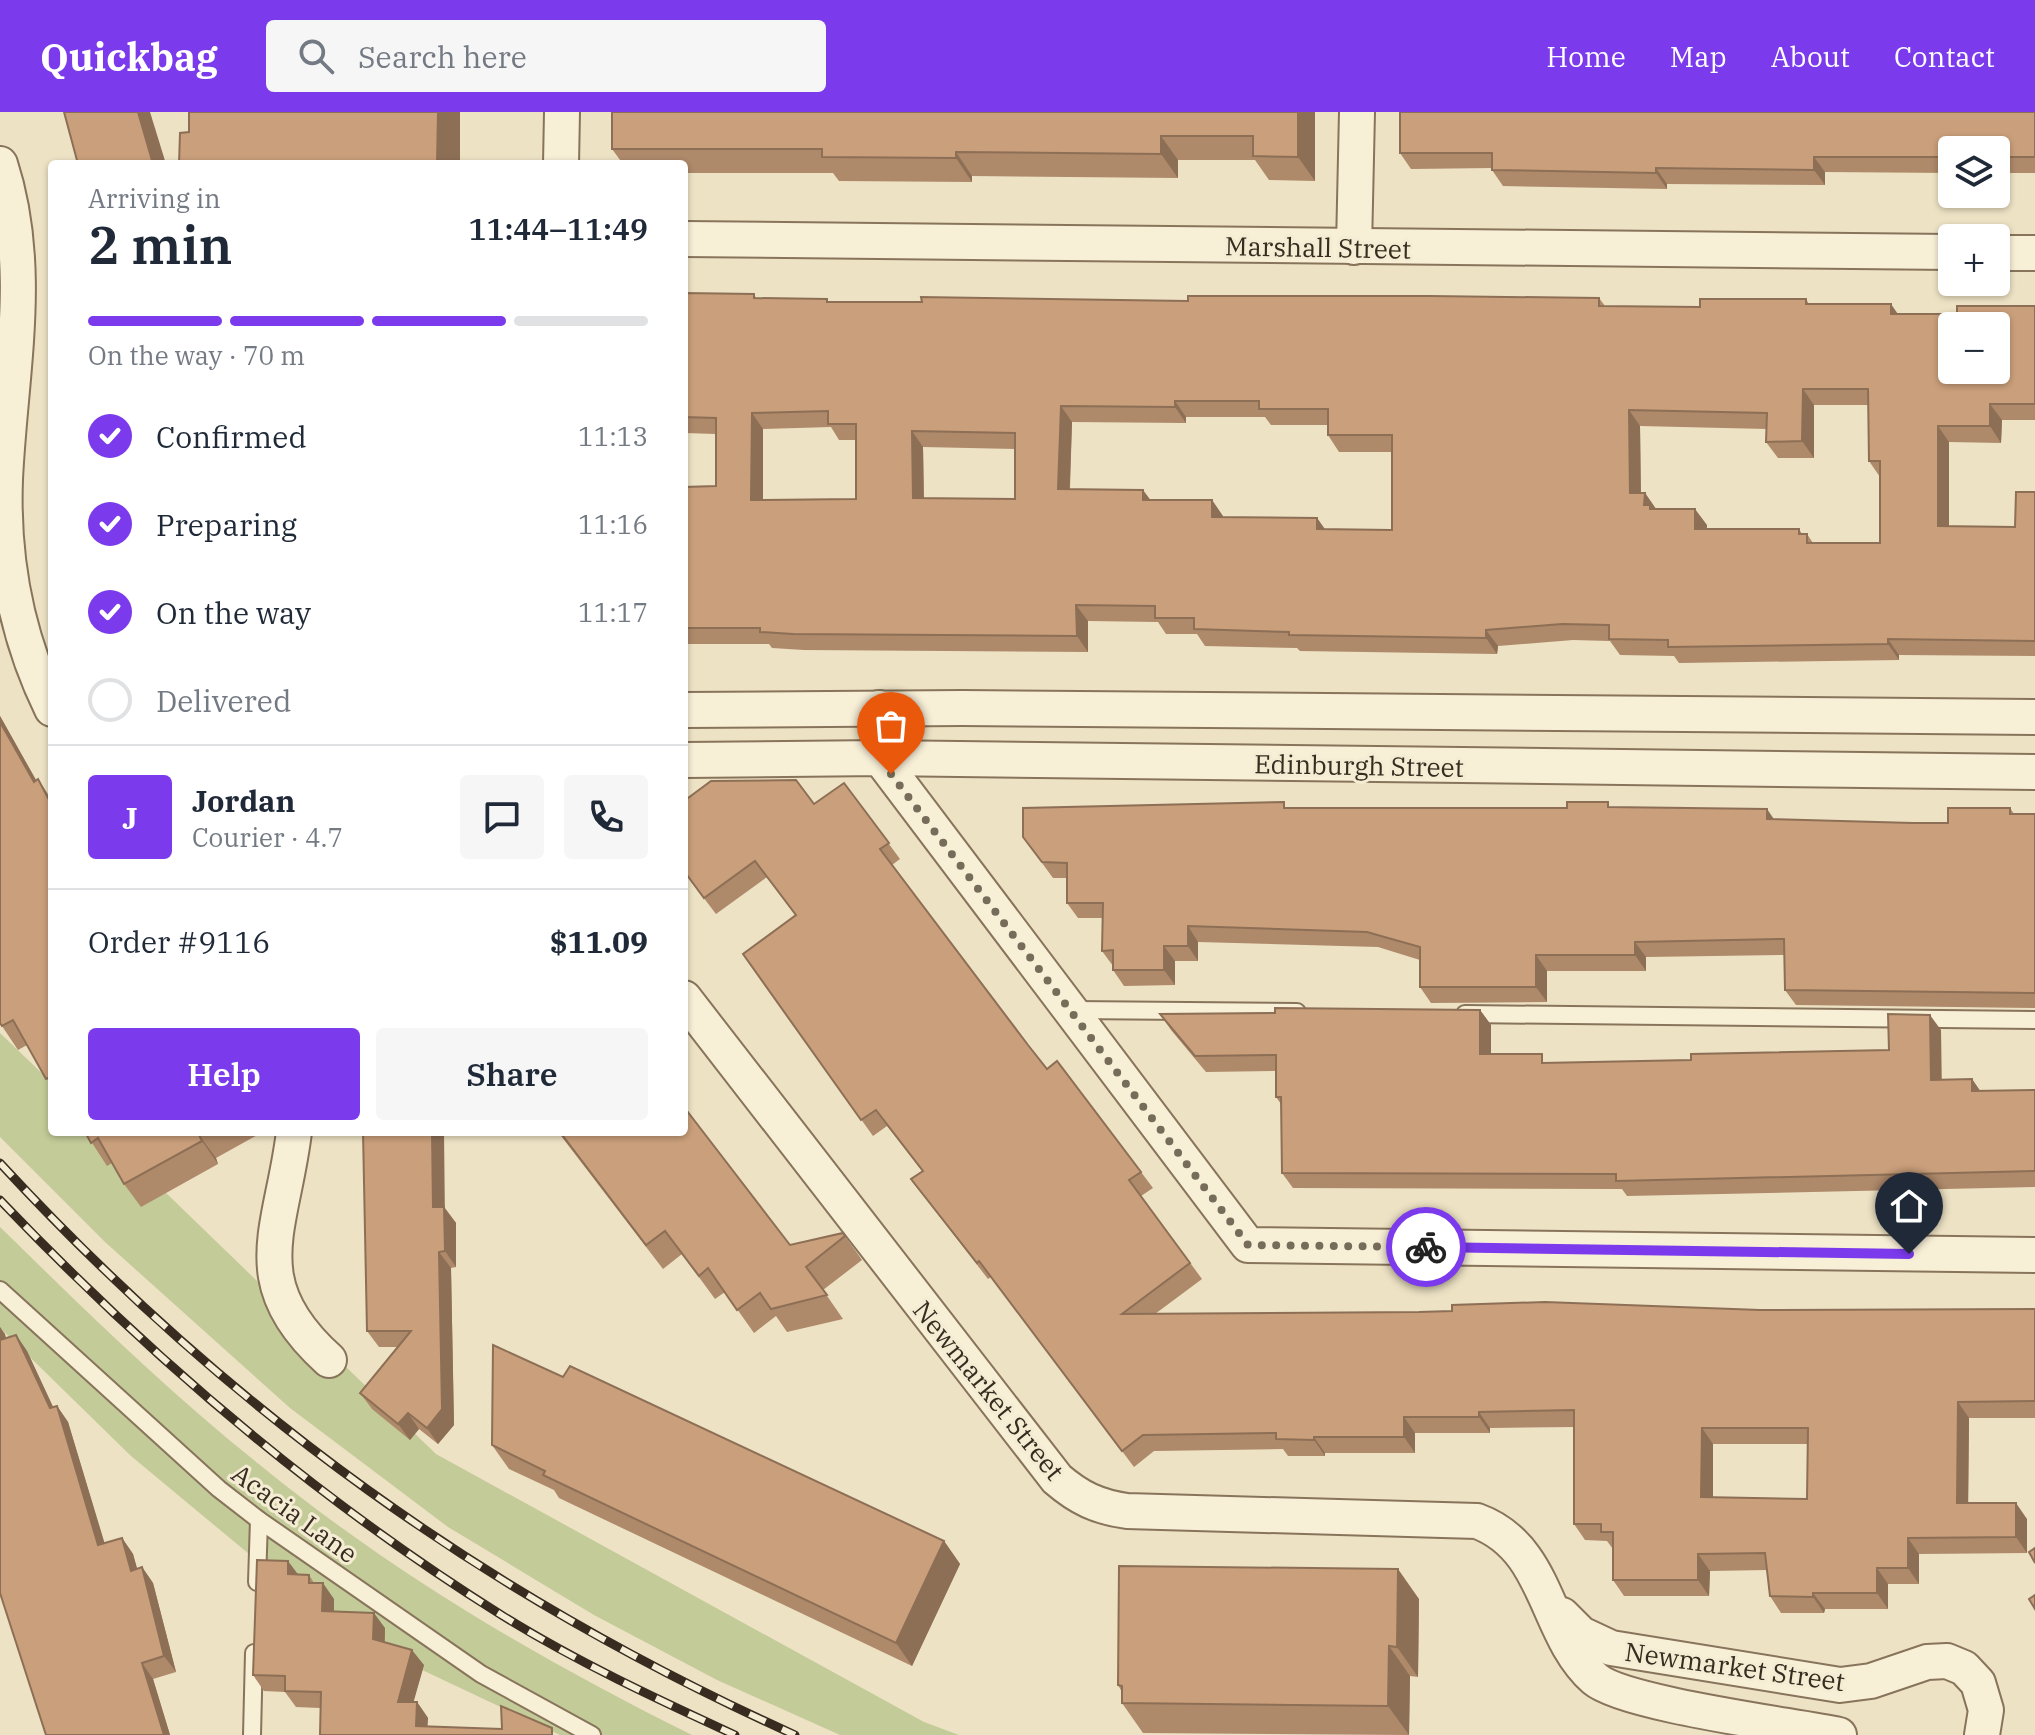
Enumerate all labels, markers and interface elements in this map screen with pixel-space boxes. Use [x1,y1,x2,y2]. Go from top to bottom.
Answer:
search box [266,20,826,92]
text: Quickbag [40,32,218,81]
icon: search [294,34,338,78]
text: Search here [358,37,527,76]
text: Home [1546,38,1626,75]
text: Map [1670,38,1727,75]
text: About [1771,38,1850,75]
text: Contact [1894,38,1995,75]
map controls [1938,136,2010,384]
button: layers [1938,136,2010,208]
text: Arriving in [88,181,221,215]
text: 11:44–11:49 [468,209,648,248]
text: 2 min [88,211,233,278]
button: + [1938,224,2010,296]
street label: Marshall Street [1225,228,1411,266]
button: − [1938,312,2010,384]
text: On the way · 70 m [88,338,305,372]
icon: check [88,414,132,458]
text: Confirmed [156,417,307,456]
text: 11:13 [578,419,648,453]
icon: check [88,502,132,546]
text: Preparing [156,505,297,544]
text: 11:16 [578,507,648,541]
icon: check [88,590,132,634]
text: On the way [156,593,311,632]
text: 11:17 [578,595,648,629]
text: Delivered [156,681,291,720]
pin [857,692,925,774]
icon: bag [869,704,913,748]
street label: Edinburgh Street [1254,746,1464,784]
button: chat [460,775,544,859]
button: phone [564,775,648,859]
text: Jordan [192,781,295,820]
text: J [122,798,138,837]
text: Courier · 4.7 [192,820,343,854]
text: Order #9116 [88,922,270,961]
text: $11.09 [550,922,648,961]
button: Help [88,1028,360,1120]
button: Share [376,1028,648,1120]
pin [1875,1172,1943,1254]
icon: home [1887,1184,1931,1228]
courier [1386,1207,1466,1287]
icon: bike [1404,1225,1448,1269]
street label: Newmarket Street [906,1293,1072,1487]
street label: Acacia Lane [225,1456,365,1570]
street label: Newmarket Street [1623,1634,1847,1698]

